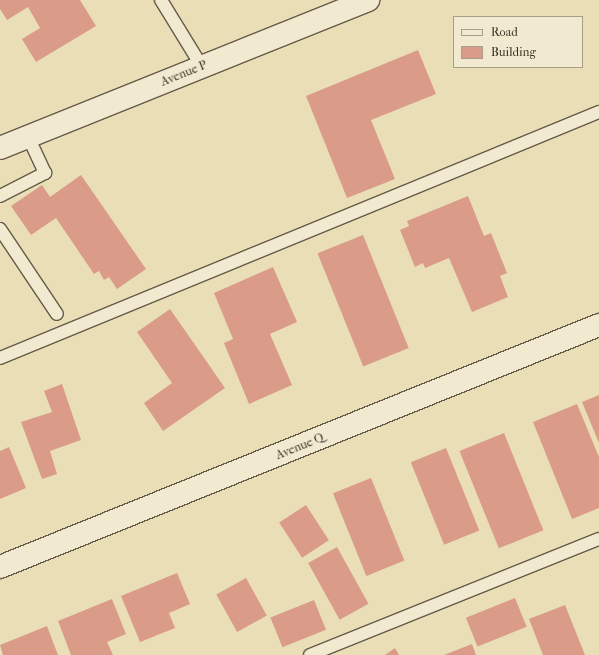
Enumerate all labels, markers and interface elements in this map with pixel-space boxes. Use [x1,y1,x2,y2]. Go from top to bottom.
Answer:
legend [453,16,583,68]
text: Road [491,25,518,39]
text: Building [491,45,536,59]
street label: Avenue P [159,58,209,90]
street label: Avenue Q [274,431,326,463]

